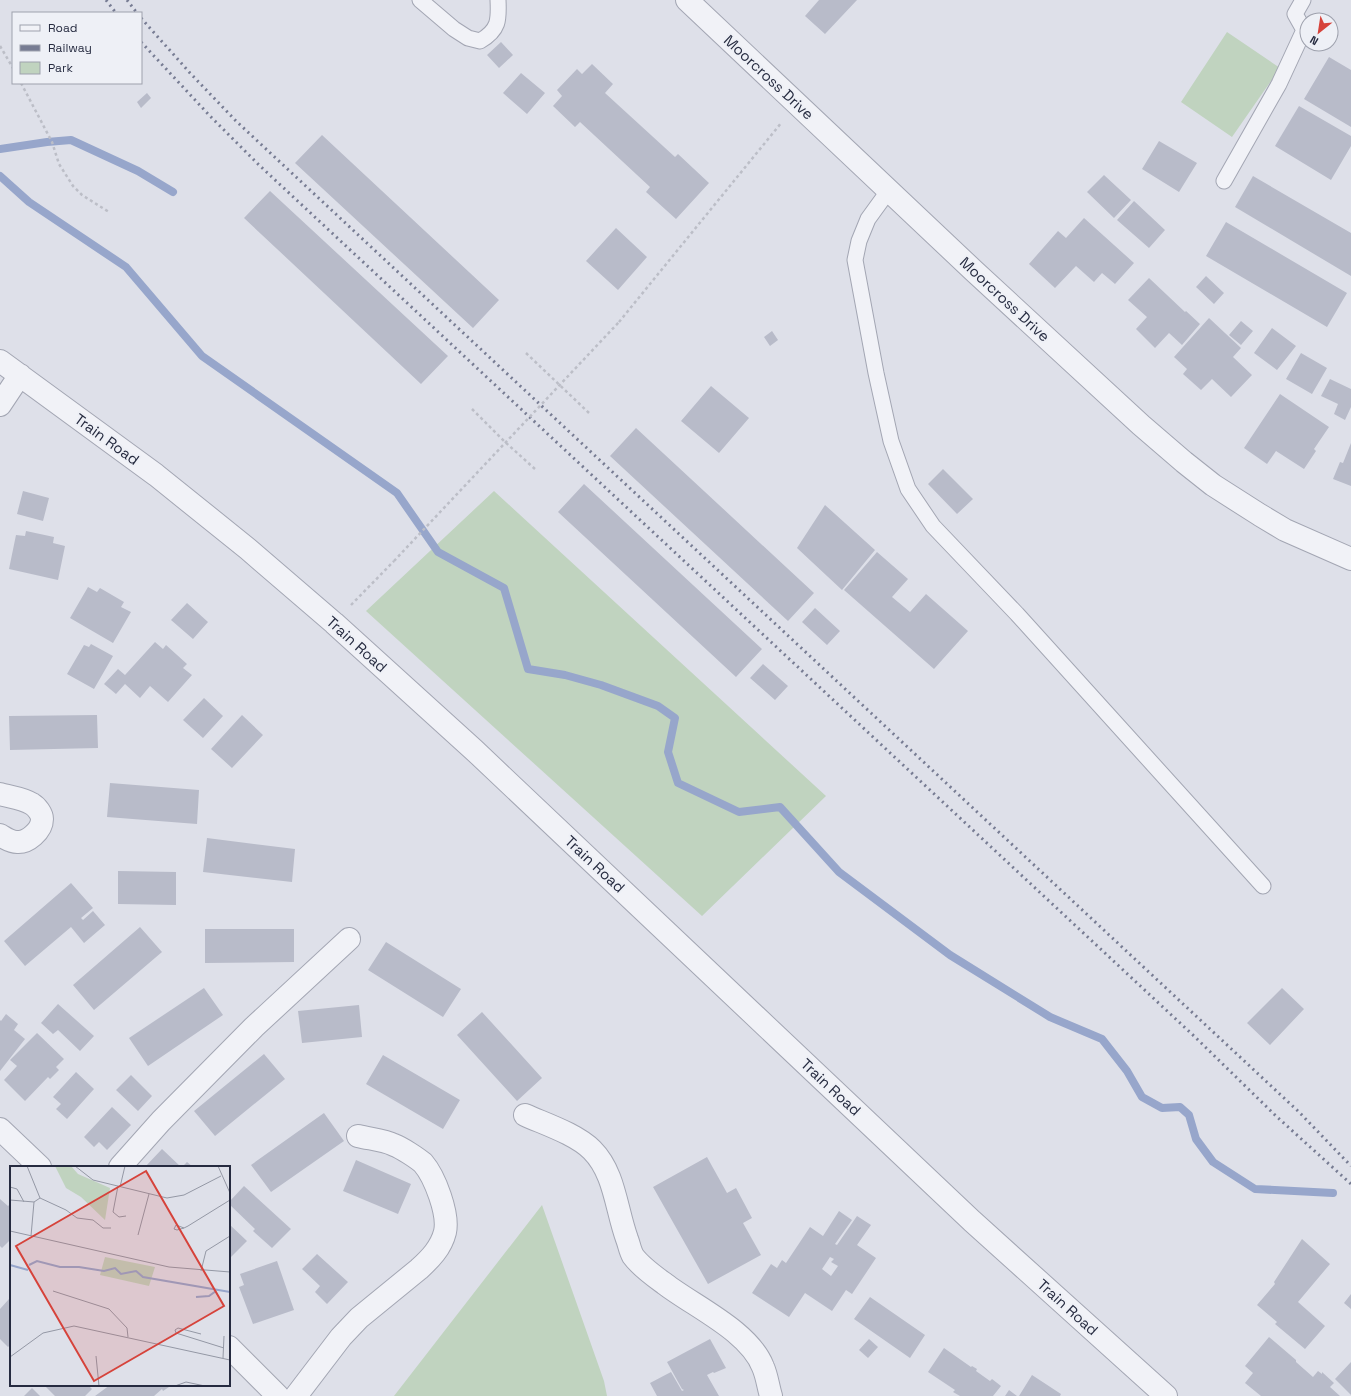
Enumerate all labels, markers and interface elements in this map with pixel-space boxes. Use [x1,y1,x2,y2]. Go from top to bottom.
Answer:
legend [12,12,142,84]
north arrow [1299,12,1339,52]
text: Road [48,20,77,36]
street label: Moorcross Drive [720,30,818,124]
text: N [1307,33,1321,49]
text: Railway [48,40,92,56]
text: Park [48,60,73,76]
street label: Moorcross Drive [956,252,1054,346]
street label: Train Road [71,409,143,469]
street label: Train Road [323,612,391,676]
street label: Train Road [561,831,629,897]
street label: Train Road [797,1054,865,1120]
inset map [10,1166,230,1386]
street label: Train Road [1034,1275,1102,1339]

